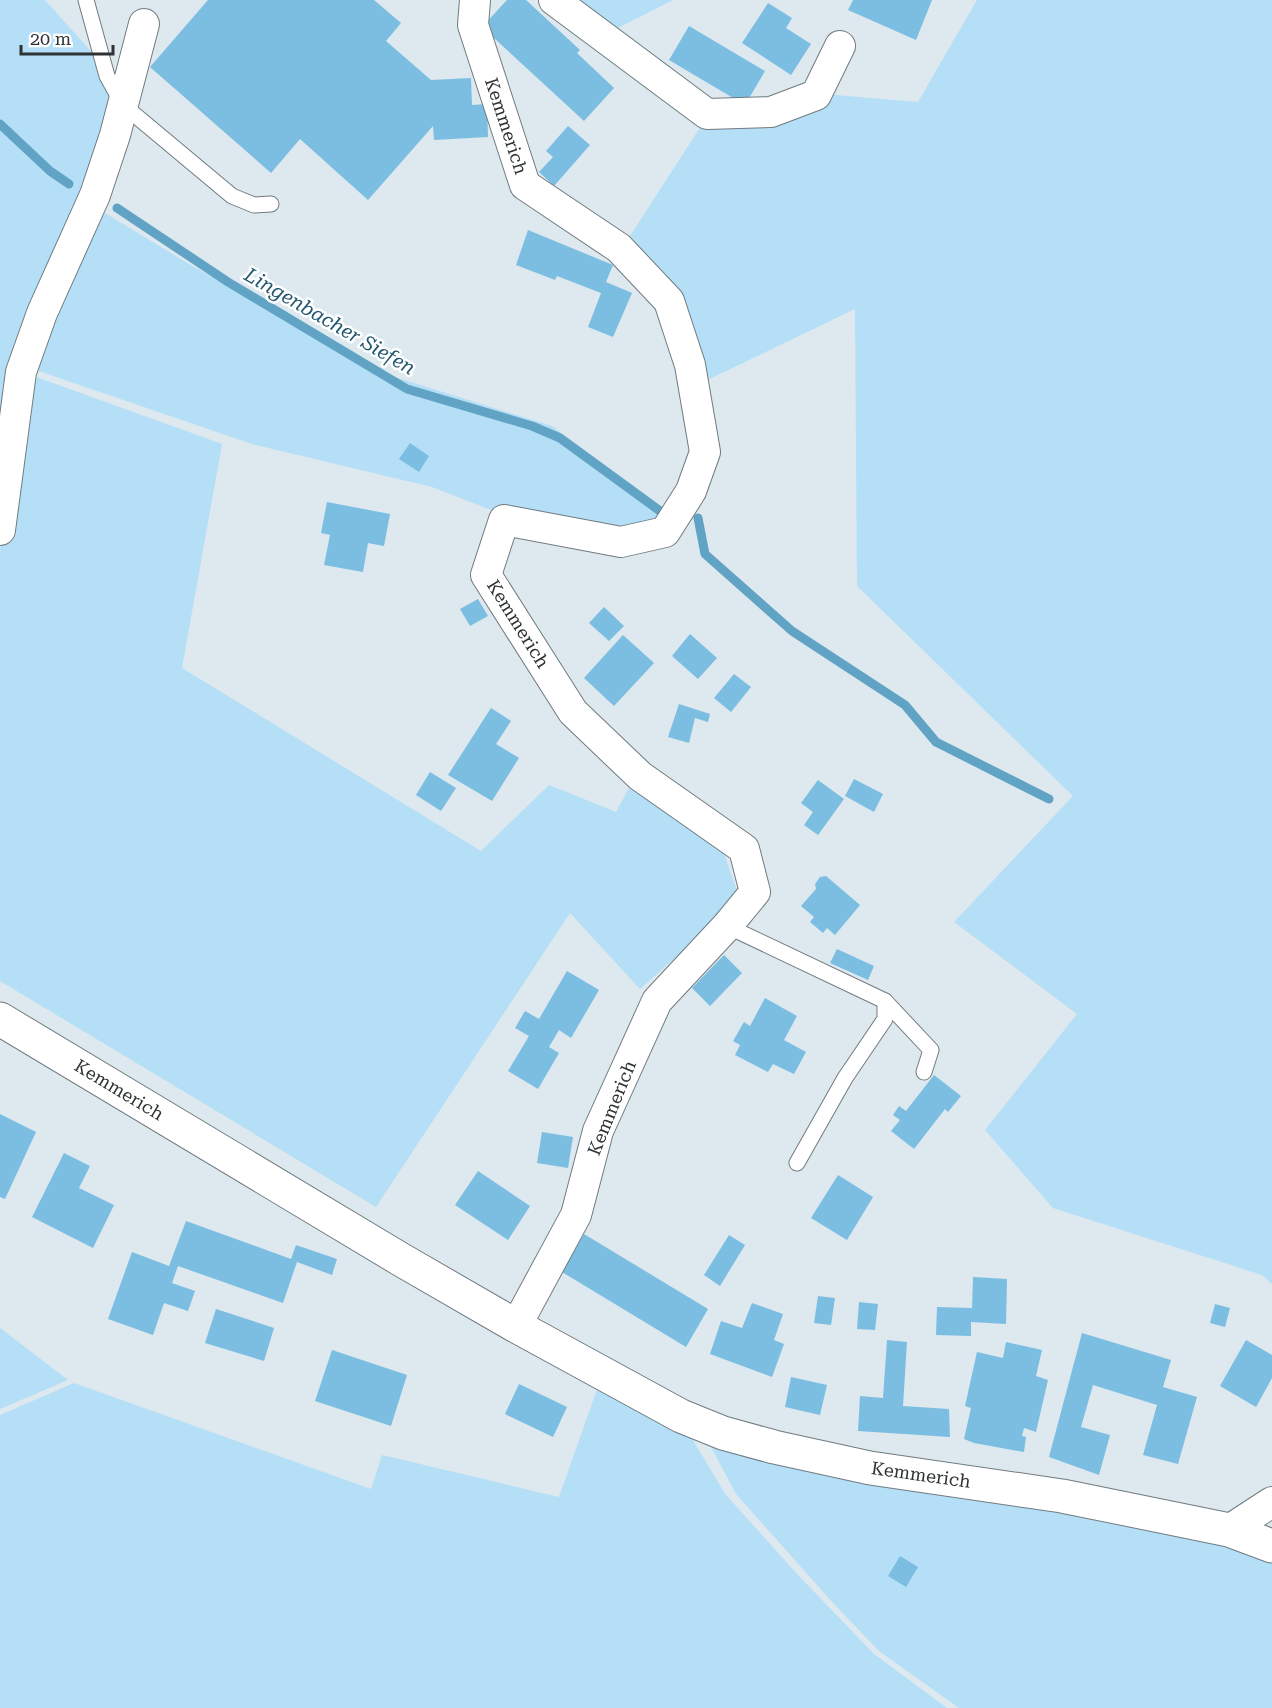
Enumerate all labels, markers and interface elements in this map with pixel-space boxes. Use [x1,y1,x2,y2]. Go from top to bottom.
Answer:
scale bar [21,18,112,56]
text: 20 m [30,28,71,49]
street label: Kemmerich [481,75,532,177]
water label: Lingenbacher Siefen [239,262,420,380]
street label: Kemmerich [483,576,554,672]
street label: Kemmerich [71,1055,168,1125]
street label: Kemmerich [583,1057,640,1158]
street label: Kemmerich [870,1457,972,1492]

